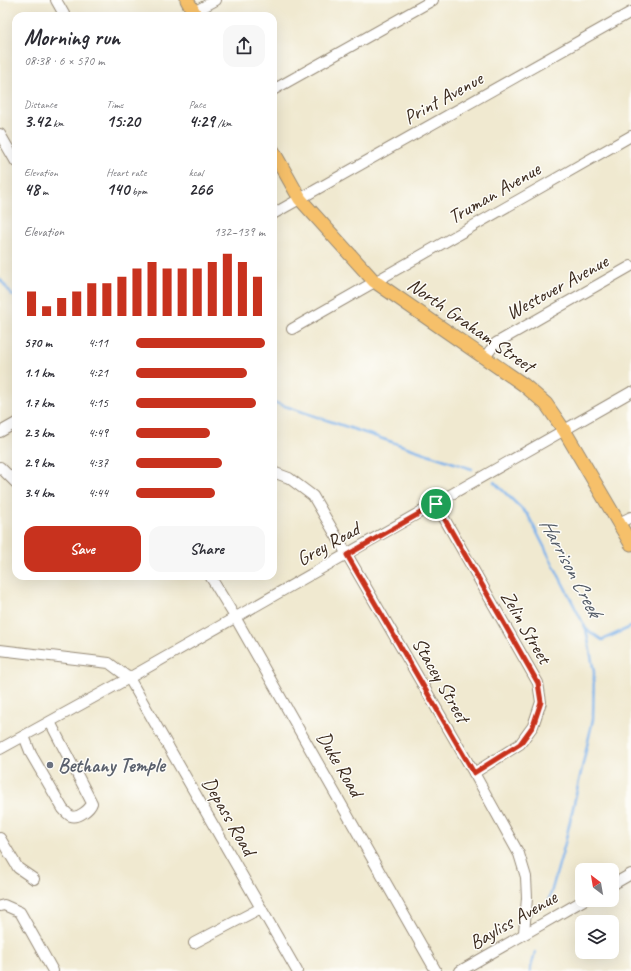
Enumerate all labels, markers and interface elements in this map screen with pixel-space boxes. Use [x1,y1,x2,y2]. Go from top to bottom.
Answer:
text: Morning run [24,24,120,52]
button: share [223,25,265,67]
text: 08:38 · 6 × 570 m [24,53,105,69]
street label: Print Avenue [399,65,488,130]
text: Distance [24,97,57,111]
text: Time [106,97,123,111]
text: Pace [189,97,206,111]
text: 3.42 [24,111,50,132]
text: 15:20 [106,111,140,132]
text: 4:29 [189,111,215,132]
text: km [50,116,64,130]
text: /km [215,116,232,130]
street label: Truman Avenue [443,156,546,229]
text: Elevation [24,165,58,179]
text: Heart rate [106,165,146,179]
text: kcal [189,165,203,179]
text: 48 [24,179,39,200]
text: 140 [106,179,129,200]
text: 266 [189,179,212,200]
text: m [39,184,48,198]
text: bpm [129,184,147,198]
text: Elevation [24,224,64,240]
text: 132–139 m [214,224,265,240]
street label: Westover Avenue [502,248,614,325]
street label: North Graham Street [403,272,542,380]
text: 570 m [24,335,52,351]
text: 4:11 [88,335,108,351]
text: 1.1 km [24,365,54,381]
text: 4:21 [88,365,108,381]
text: 1.7 km [24,395,54,411]
text: 4:15 [88,395,108,411]
text: 2.3 km [24,425,54,441]
text: 4:49 [88,425,108,441]
text: 2.9 km [24,455,54,471]
text: 4:37 [88,455,108,471]
text: 3.4 km [24,485,54,501]
text: 4:44 [88,485,108,501]
pin [419,487,453,521]
icon: arrive [425,493,447,515]
water label: Harrison Creek [534,513,610,625]
street label: Grey Road [292,515,367,571]
button: Save [24,526,141,572]
button: Share [149,526,265,572]
street label: Zelin Street [495,586,558,670]
street label: Stacey Street [407,633,477,730]
street label: Duke Road [311,727,370,804]
place label: Bethany Temple [58,753,167,778]
marker: Bethany Temple [45,760,55,770]
street label: Depass Road [197,772,263,862]
north arrow [575,863,619,907]
map controls [575,863,619,959]
street label: Bayliss Avenue [465,884,563,955]
button: layers [575,915,619,959]

